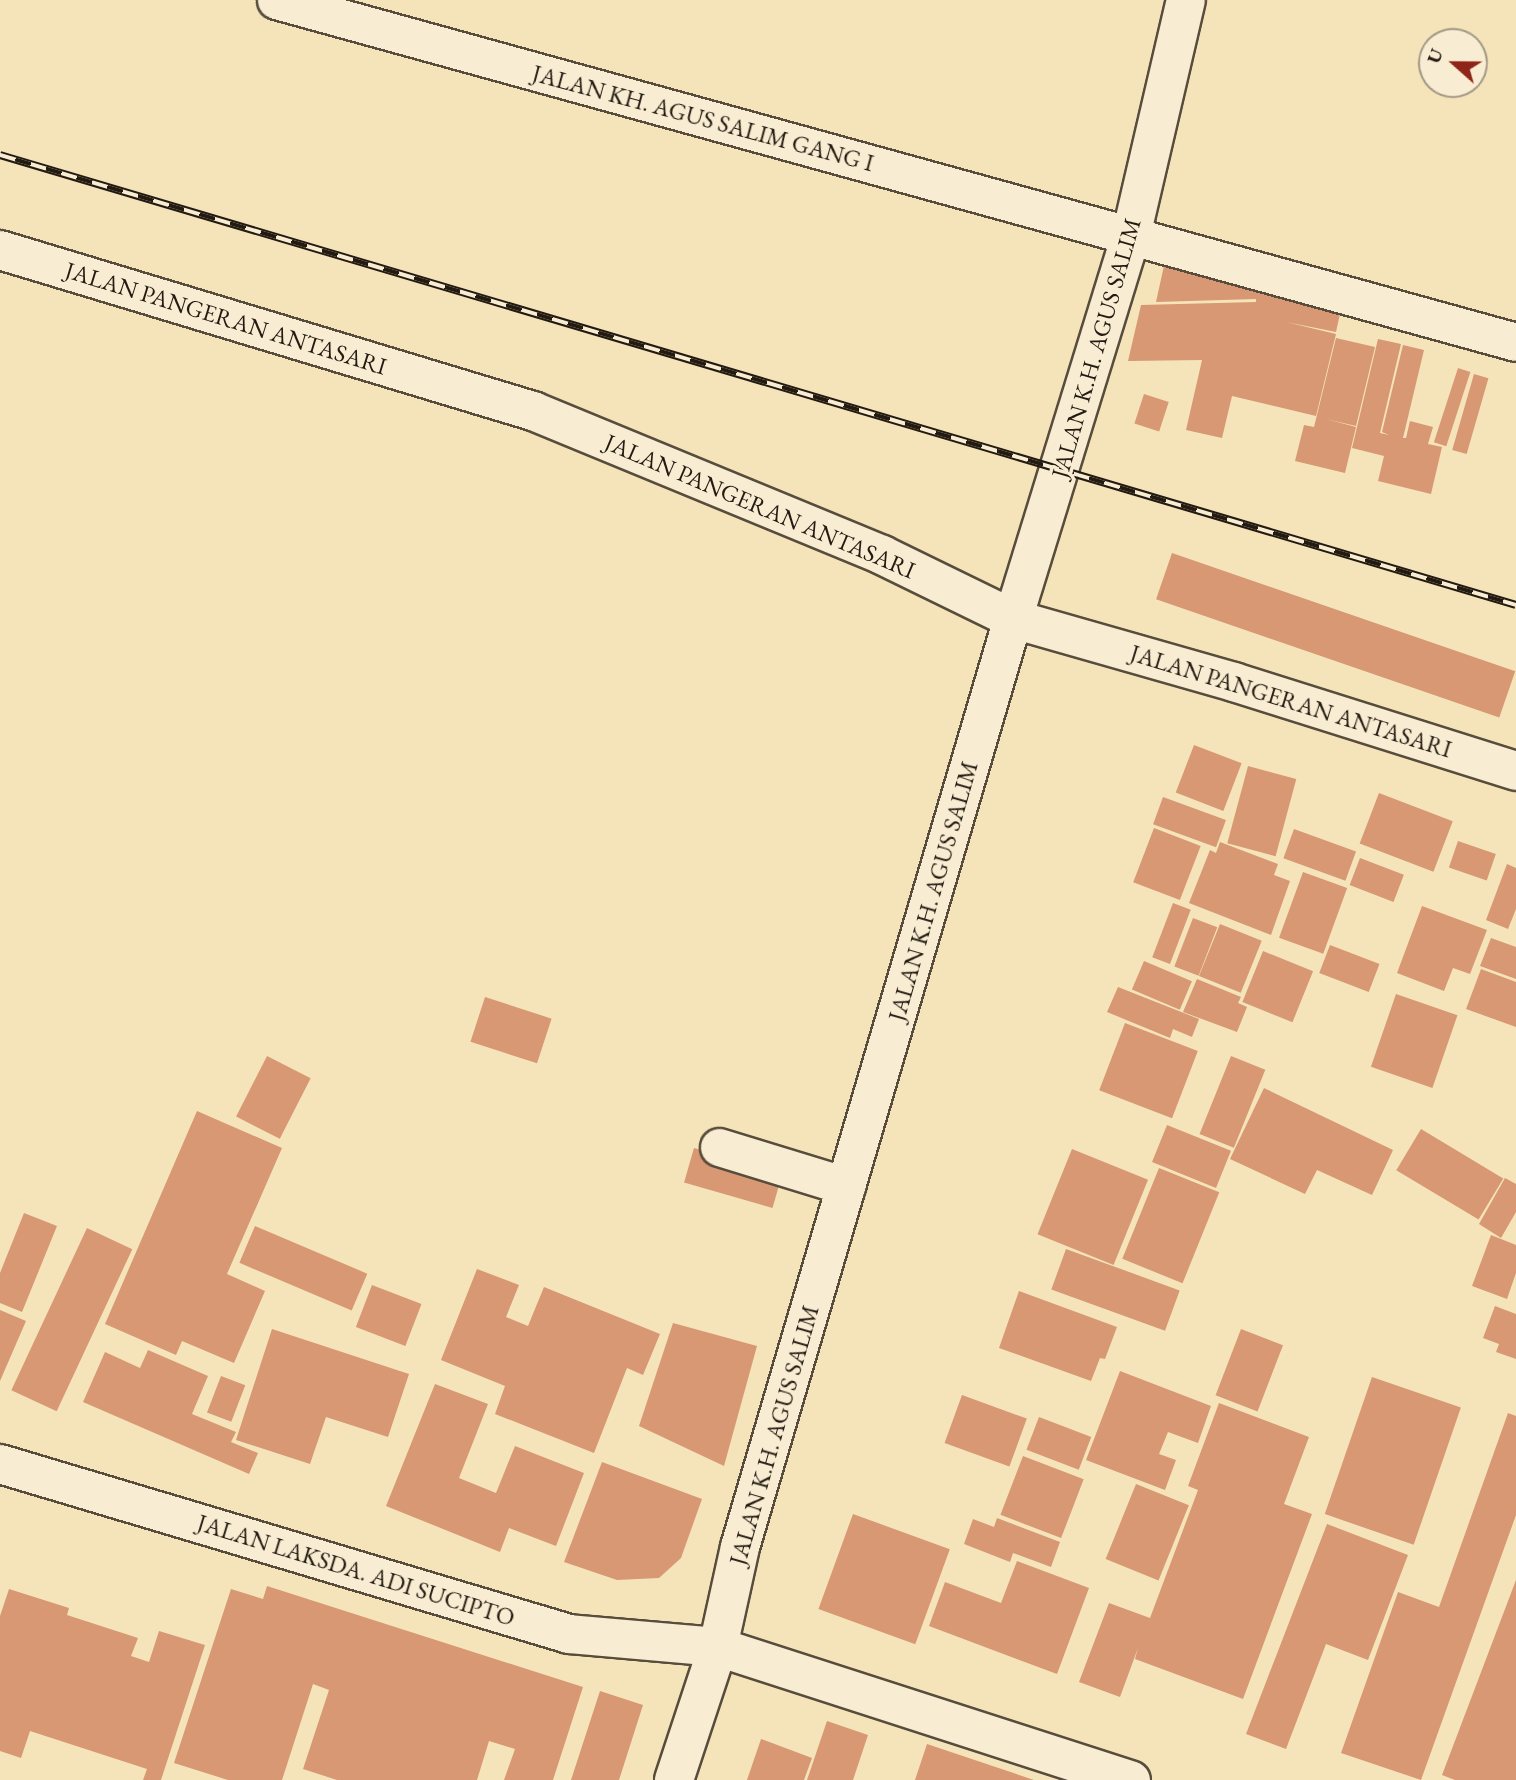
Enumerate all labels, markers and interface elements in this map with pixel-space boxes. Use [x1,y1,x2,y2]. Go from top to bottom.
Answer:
north arrow [1418,28,1488,98]
text: U [1421,45,1449,67]
street label: JALAN KH. AGUS SALIM GANG I [529,59,877,177]
street label: JALAN K.H. AGUS SALIM [1045,215,1147,481]
street label: JALAN PANGERAN ANTASARI [62,255,390,381]
street label: JALAN PANGERAN ANTASARI [600,427,920,585]
street label: JALAN PANGERAN ANTASARI [1127,638,1455,764]
street label: JALAN K.H. AGUS SALIM [882,758,984,1024]
street label: JALAN K.H. AGUS SALIM [723,1302,825,1568]
street label: JALAN LAKSDA. ADI SUCIPTO [194,1508,518,1632]

